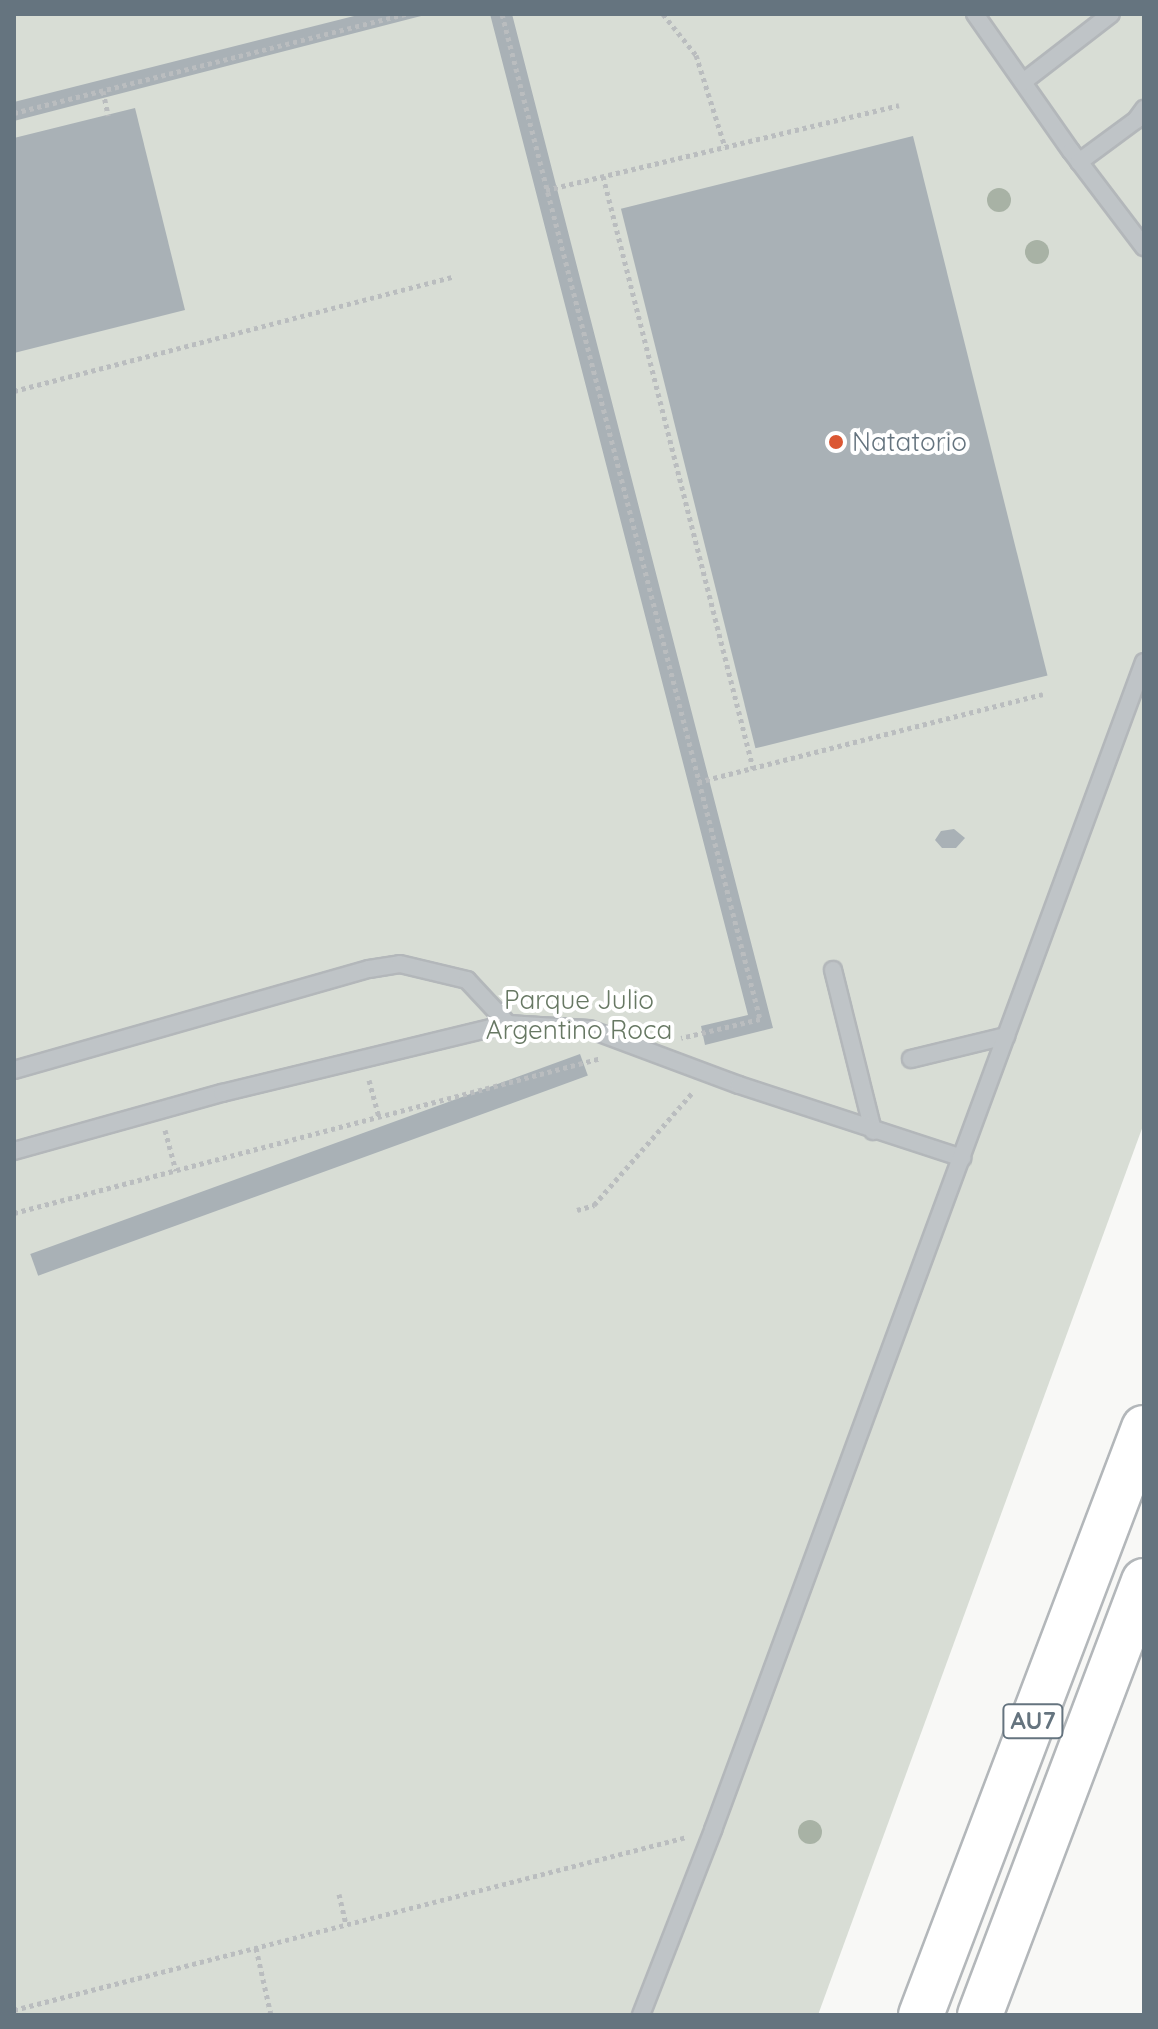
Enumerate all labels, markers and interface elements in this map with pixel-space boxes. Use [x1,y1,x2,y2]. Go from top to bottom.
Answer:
place label: Natatorio [852,426,967,458]
marker: Natatorio [827,433,845,451]
park label: Parque Julio Argentino Roca [486,984,672,1046]
road number: AU7 [1001,1701,1065,1741]

